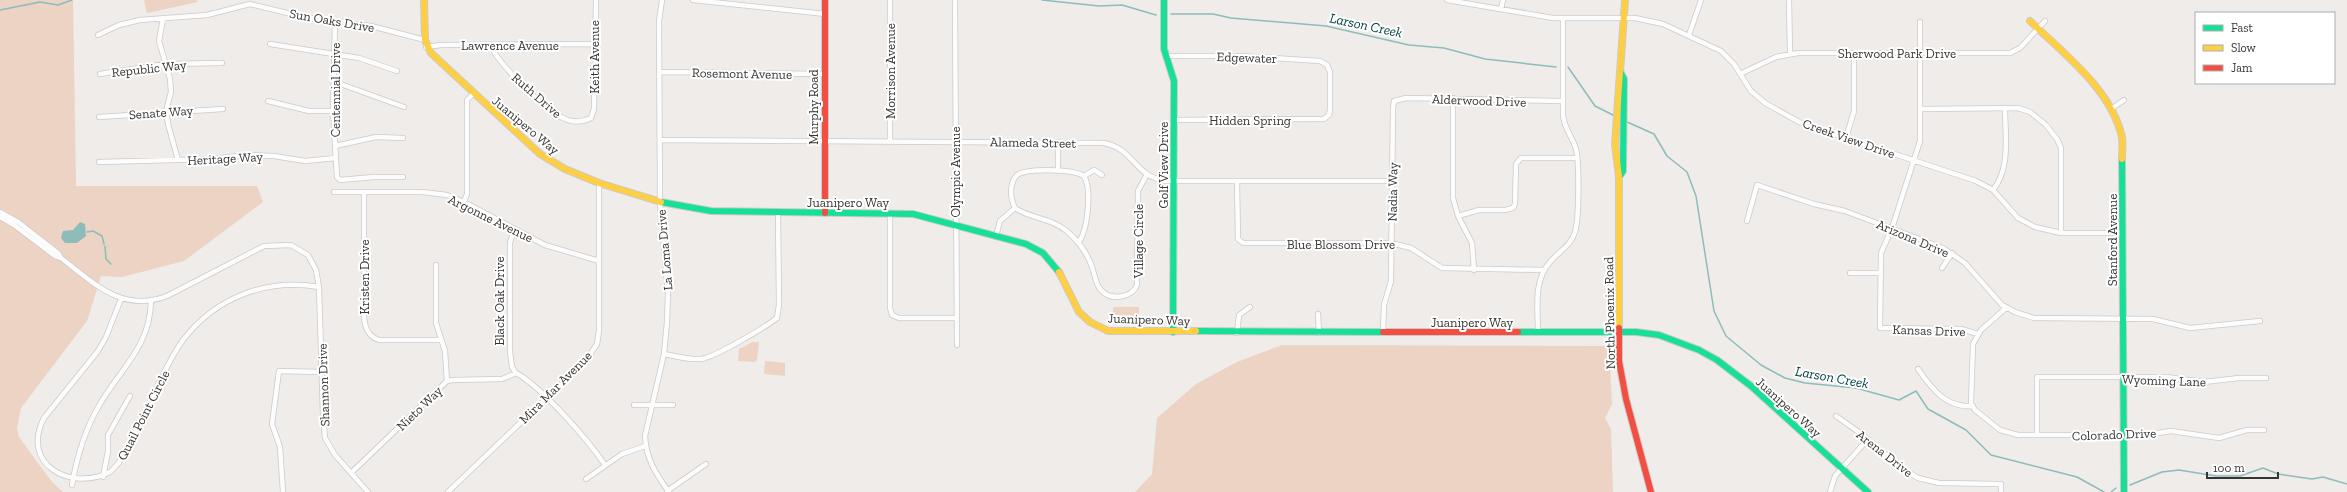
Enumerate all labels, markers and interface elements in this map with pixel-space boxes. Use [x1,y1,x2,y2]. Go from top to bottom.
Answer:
street label: Sun Oaks Drive [288,6,376,35]
water label: Larson Creek [1328,9,1404,42]
legend [2195,12,2335,84]
street label: Keith Avenue [587,20,602,94]
text: Fast [2231,21,2254,35]
street label: Morrison Avenue [883,23,898,119]
street label: Lawrence Avenue [461,38,559,53]
text: Slow [2231,41,2257,55]
street label: Centennial Drive [328,43,343,137]
street label: Sherwood Park Drive [1838,46,1956,61]
street label: Edgewater [1216,49,1277,66]
street label: Republic Way [111,57,188,80]
text: Jam [2231,61,2253,75]
street label: Rosemont Avenue [692,65,792,82]
street label: Murphy Road [806,69,821,145]
street label: Ruth Drive [509,70,565,121]
street label: Alderwood Drive [1432,91,1526,110]
street label: Juanipero Way [489,93,562,158]
street label: Senate Way [128,103,194,122]
street label: Hidden Spring [1209,113,1291,128]
street label: Creek View Drive [1801,116,1897,161]
street label: Golf View Drive [1156,122,1171,208]
street label: Olympic Avenue [948,126,963,218]
street label: Alameda Street [990,134,1076,151]
street label: Heritage Way [187,149,264,168]
street label: Nadia Way [1384,162,1401,222]
street label: Argonne Avenue [446,191,536,245]
street label: Stanford Avenue [2105,194,2120,286]
street label: Juanipero Way [807,195,890,210]
street label: Village Circle [1131,204,1146,279]
street label: La Loma Drive [653,209,676,291]
street label: Arizona Drive [1874,216,1951,261]
street label: Blue Blossom Drive [1287,237,1395,252]
street label: Kristen Drive [357,239,372,315]
street label: Black Oak Drive [492,256,507,346]
street label: North Phoenix Road [1601,257,1618,369]
street label: Juanipero Way [1108,311,1191,328]
street label: Juanipero Way [1431,315,1514,330]
street label: Kansas Drive [1892,322,1966,339]
street label: Shannon Drive [315,343,332,427]
street label: Mira Mar Avenue [516,348,595,427]
water label: Larson Creek [1794,363,1870,392]
street label: Quail Point Circle [114,368,173,463]
street label: Wyoming Lane [2122,372,2206,389]
street label: Juanipero Way [1753,374,1825,441]
street label: Nieto Way [394,383,445,434]
street label: Colorado Drive [2072,426,2156,443]
street label: Arena Drive [1854,427,1916,480]
scale bar [2207,454,2278,480]
text: 100 m [2213,461,2245,475]

